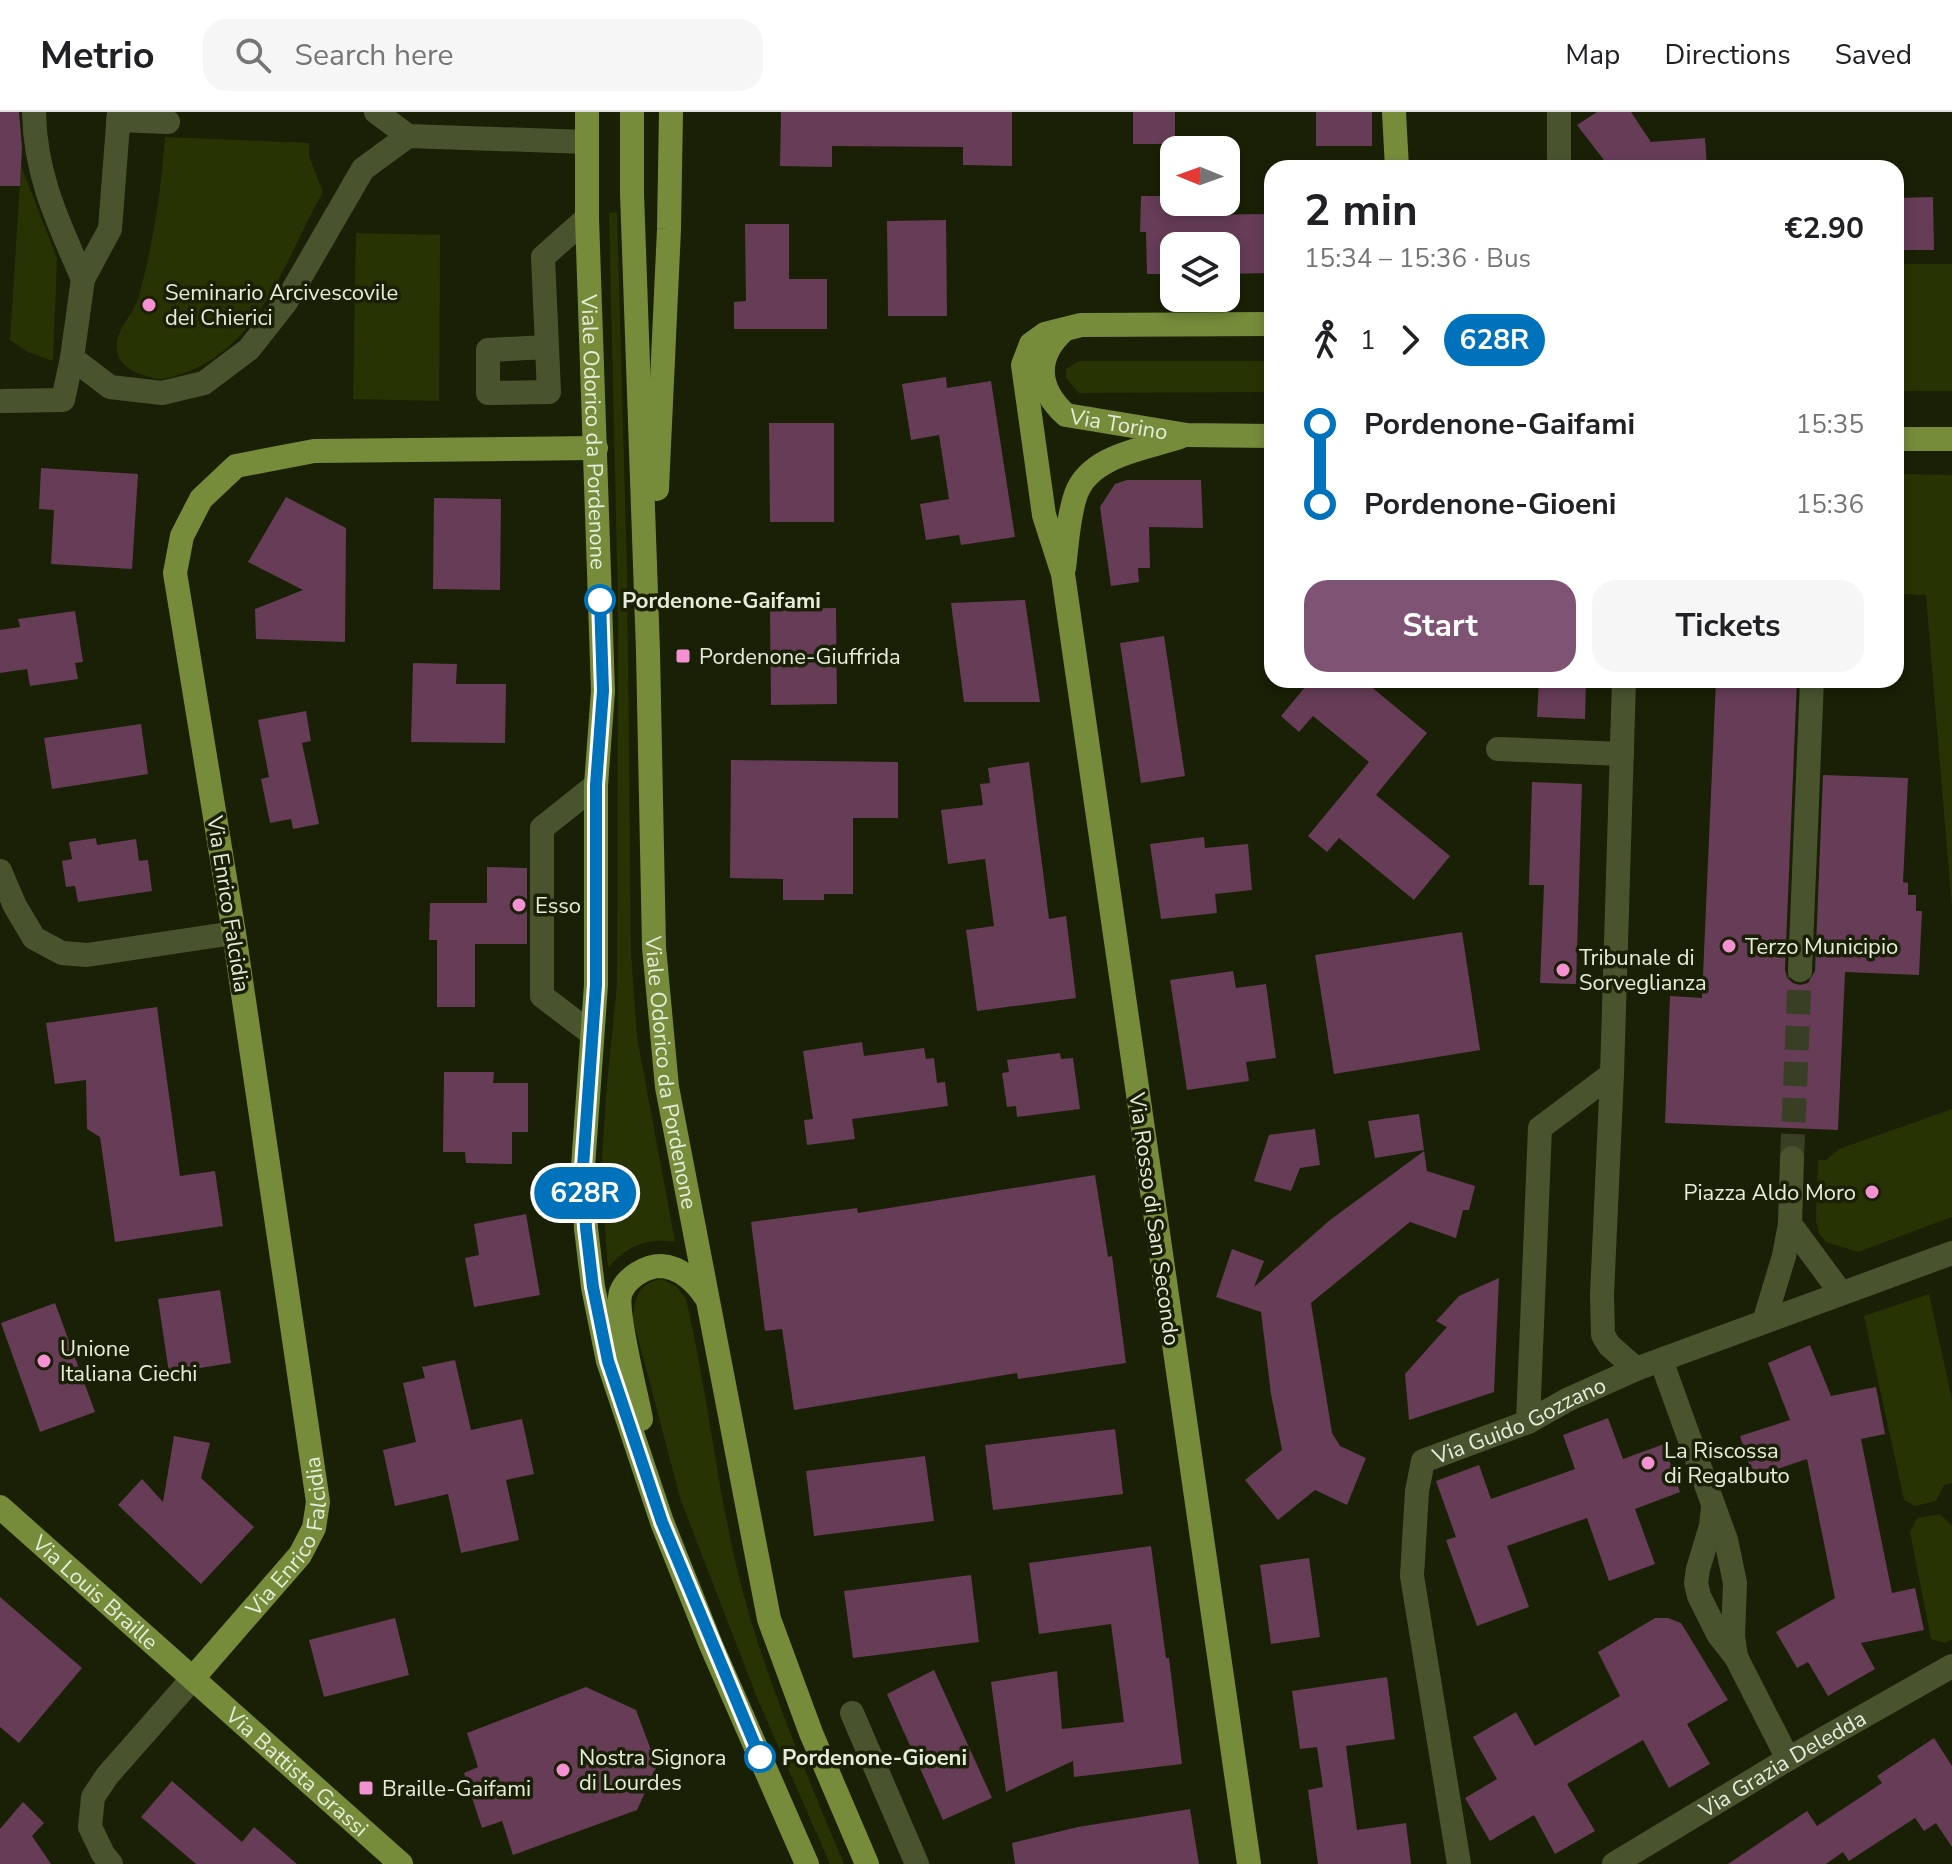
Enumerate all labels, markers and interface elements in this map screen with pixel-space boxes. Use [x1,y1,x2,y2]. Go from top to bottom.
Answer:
search box [203,19,763,91]
text: Metrio [40,30,155,81]
icon: search [231,33,275,77]
text: Search here [295,35,454,76]
text: Map [1565,36,1620,74]
text: Directions [1664,36,1791,74]
text: Saved [1835,36,1912,74]
north arrow [1160,136,1240,216]
map controls [1160,136,1240,312]
text: 2 min [1304,181,1418,241]
text: €2.90 [1785,208,1864,249]
button: layers [1160,232,1240,312]
text: 15:34 – 15:36 · Bus [1304,241,1531,276]
place label: Seminario Arcivescovile dei Chierici [165,278,398,333]
street label: Viale Odorico da Pordenone [574,293,613,570]
marker: Seminario Arcivescovile dei Chierici [140,296,158,314]
icon: walk [1304,318,1348,362]
icon: forward [1388,318,1432,362]
text: 628R [1460,321,1529,359]
text: 1 [1360,323,1376,358]
street label: Via Torino [1066,402,1170,448]
text: Pordenone-Gaifami [1364,404,1635,445]
text: 15:35 [1796,407,1864,442]
text: Pordenone-Gioeni [1364,484,1616,525]
text: 15:36 [1796,487,1864,522]
button: Start [1304,580,1576,672]
button: Tickets [1592,580,1864,672]
marker: Pordenone-Gaifami [585,585,615,615]
place label: Pordenone-Gaifami [622,586,821,616]
place label: Pordenone-Giuffrida [699,642,901,672]
marker: Pordenone-Giuffrida [674,647,692,665]
street label: Via Enrico Falcidia [199,813,257,995]
place label: Esso [535,891,581,921]
marker: Esso [510,896,528,914]
place label: Terzo Municipio [1745,932,1898,962]
street label: Viale Odorico da Pordenone [638,935,704,1212]
marker: Terzo Municipio [1720,937,1738,955]
place label: Tribunale di Sorveglianza [1579,943,1707,998]
marker: Tribunale di Sorveglianza [1554,961,1572,979]
street label: Via Rosso di San Secondo [1121,1090,1187,1348]
line badge: 628R [529,1167,641,1219]
text: 628R [550,1174,620,1212]
place label: Piazza Aldo Moro [1684,1178,1856,1208]
marker: Piazza Aldo Moro [1863,1183,1881,1201]
place label: Unione Italiana Ciechi [60,1334,197,1389]
marker: Unione Italiana Ciechi [35,1352,53,1370]
street label: Via Guido Gozzano [1428,1370,1611,1472]
place label: La Riscossa di Regalbuto [1664,1436,1790,1491]
marker: La Riscossa di Regalbuto [1639,1454,1657,1472]
street label: Via Enrico Falcidia [239,1455,334,1624]
street label: Via Louis Braille [25,1528,164,1657]
street label: Via Battista Grassi [218,1700,374,1844]
street label: Via Grazia Deledda [1693,1704,1872,1826]
marker: Pordenone-Gioeni [745,1742,775,1772]
place label: Nostra Signora di Lourdes [579,1743,726,1798]
place label: Pordenone-Gioeni [782,1743,967,1773]
marker: Nostra Signora di Lourdes [554,1761,572,1779]
place label: Braille-Gaifami [382,1774,531,1804]
marker: Braille-Gaifami [357,1779,375,1797]

